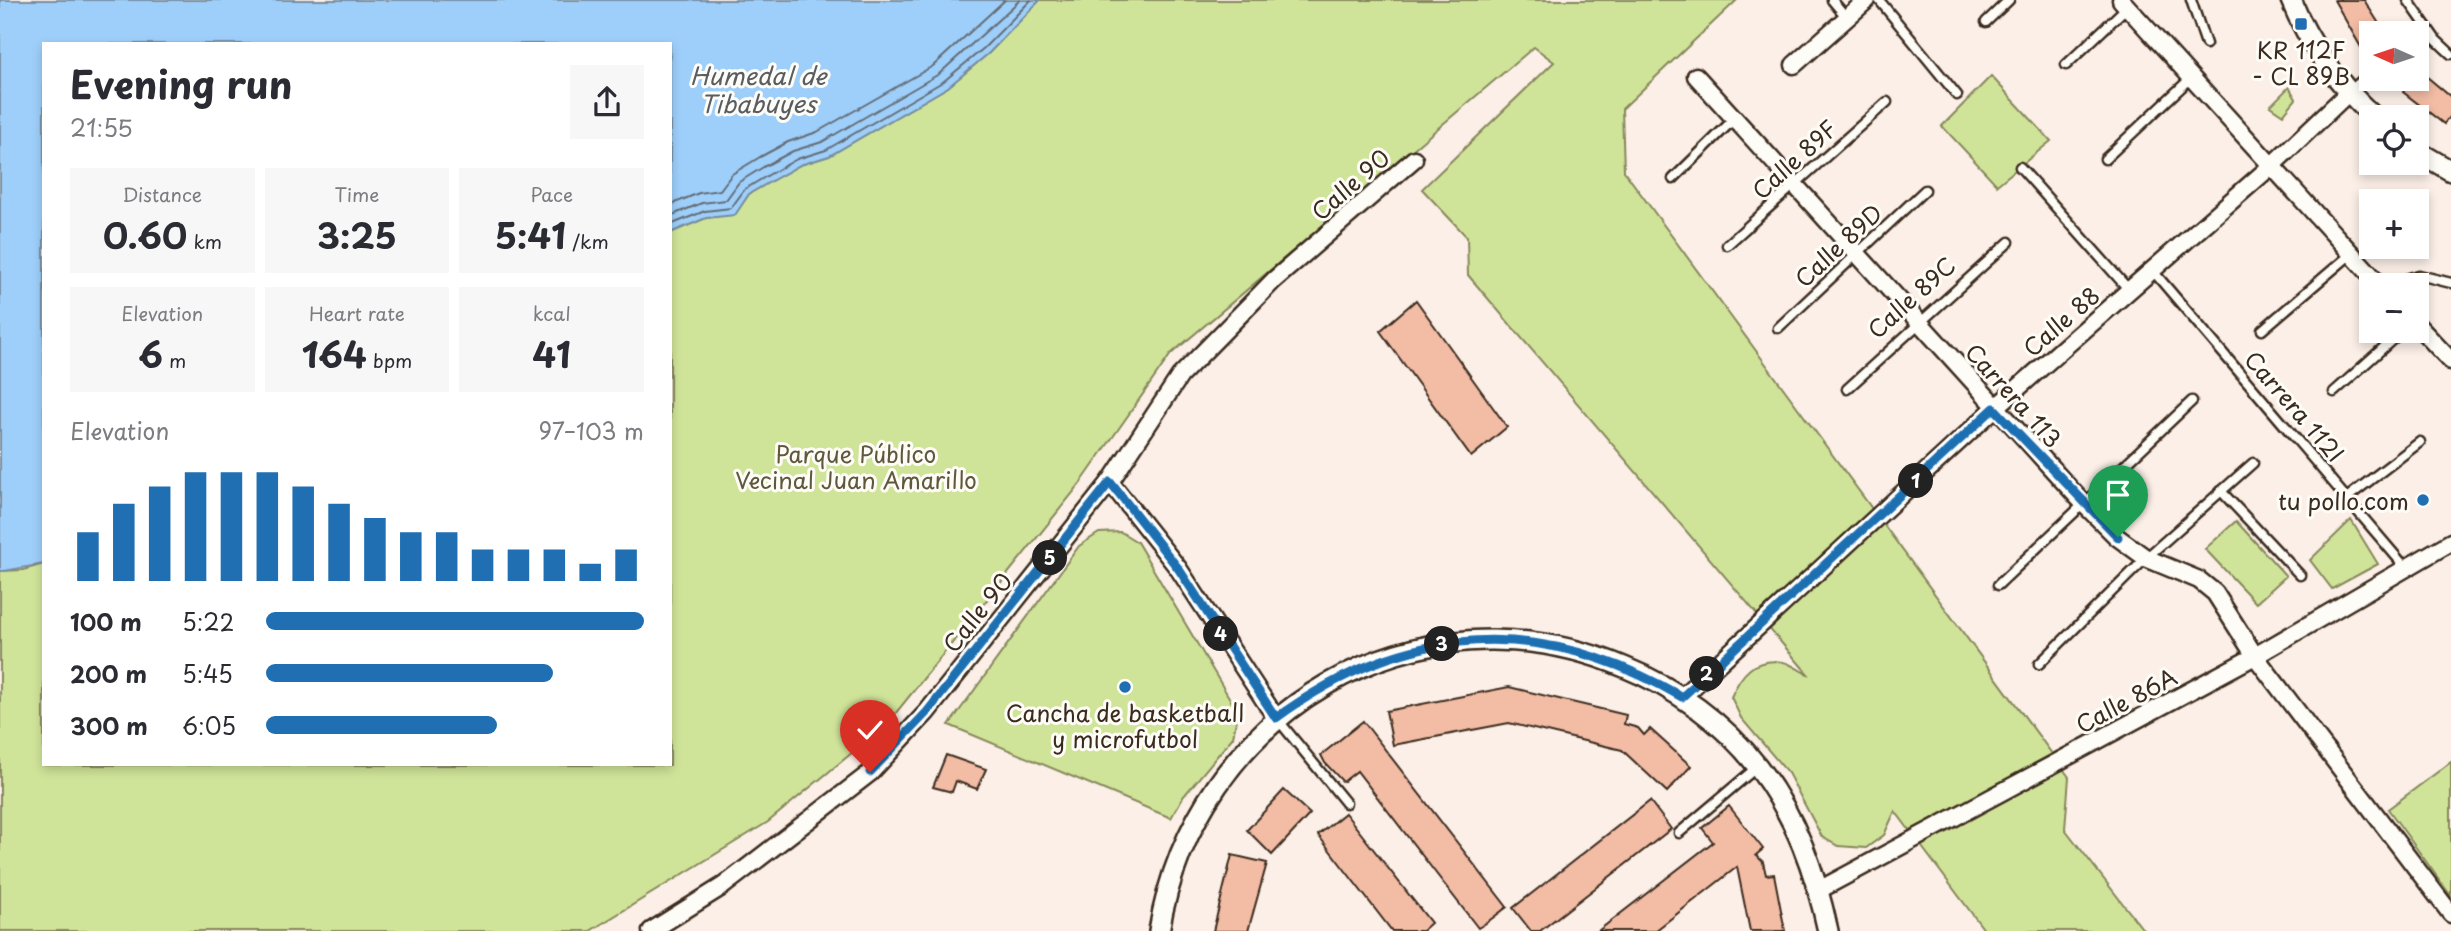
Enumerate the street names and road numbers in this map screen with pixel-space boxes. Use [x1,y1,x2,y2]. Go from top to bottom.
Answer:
street label: Calle 89F [1744,111,1845,207]
street label: Calle 90 [1303,140,1397,228]
street label: Calle 89D [1786,195,1890,295]
street label: Calle 89C [1859,248,1963,346]
street label: Calle 88 [2015,278,2107,364]
street label: Carrera 113 [1958,335,2070,455]
street label: Carrera 112I [2237,343,2353,469]
street label: Calle 90 [934,564,1020,660]
street label: Calle 86A [2069,659,2183,741]

